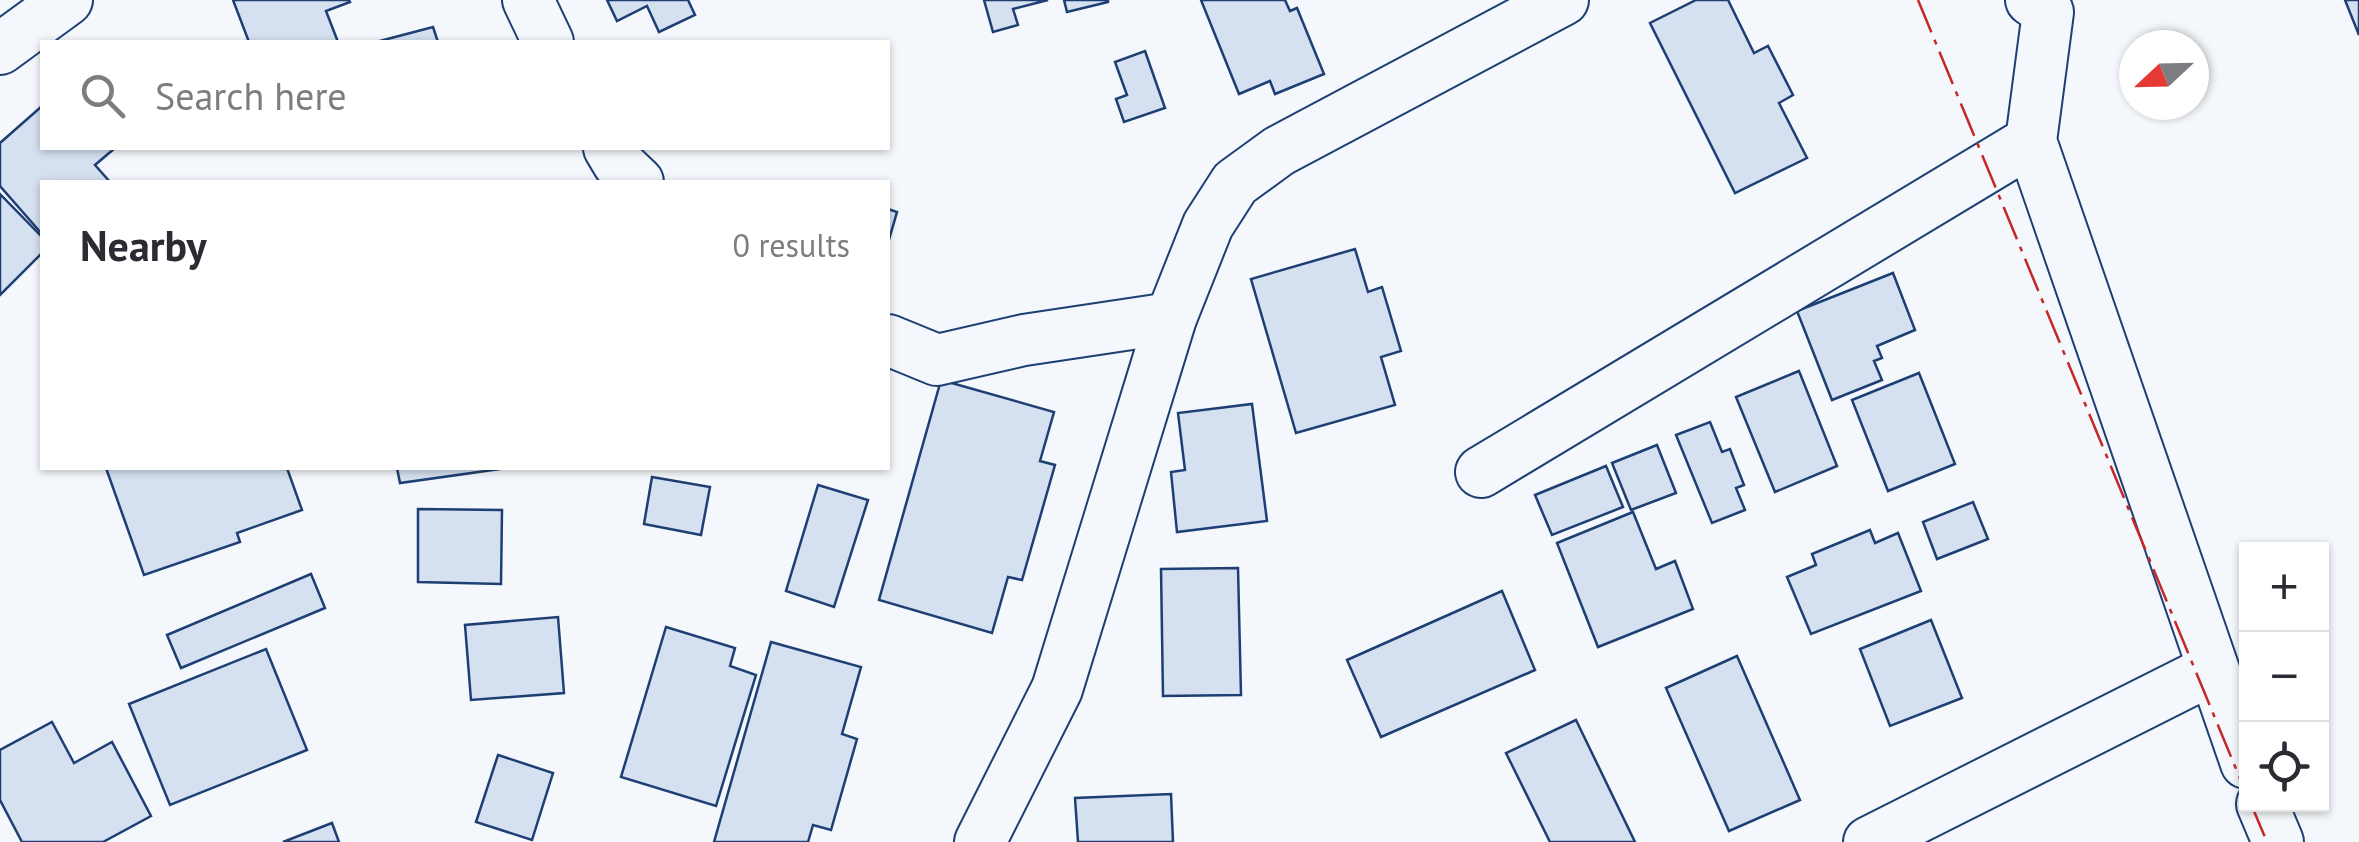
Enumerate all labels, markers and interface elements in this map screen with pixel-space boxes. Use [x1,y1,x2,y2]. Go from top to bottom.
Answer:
north arrow [2119,30,2209,120]
search box [40,40,890,150]
icon: search [75,68,130,123]
text: Search here [155,71,347,120]
text: Nearby [80,218,207,273]
text: 0 results [732,224,850,266]
map controls [2239,542,2329,812]
button: + [2239,542,2329,632]
button: − [2239,632,2329,722]
button: locate [2239,722,2329,812]

